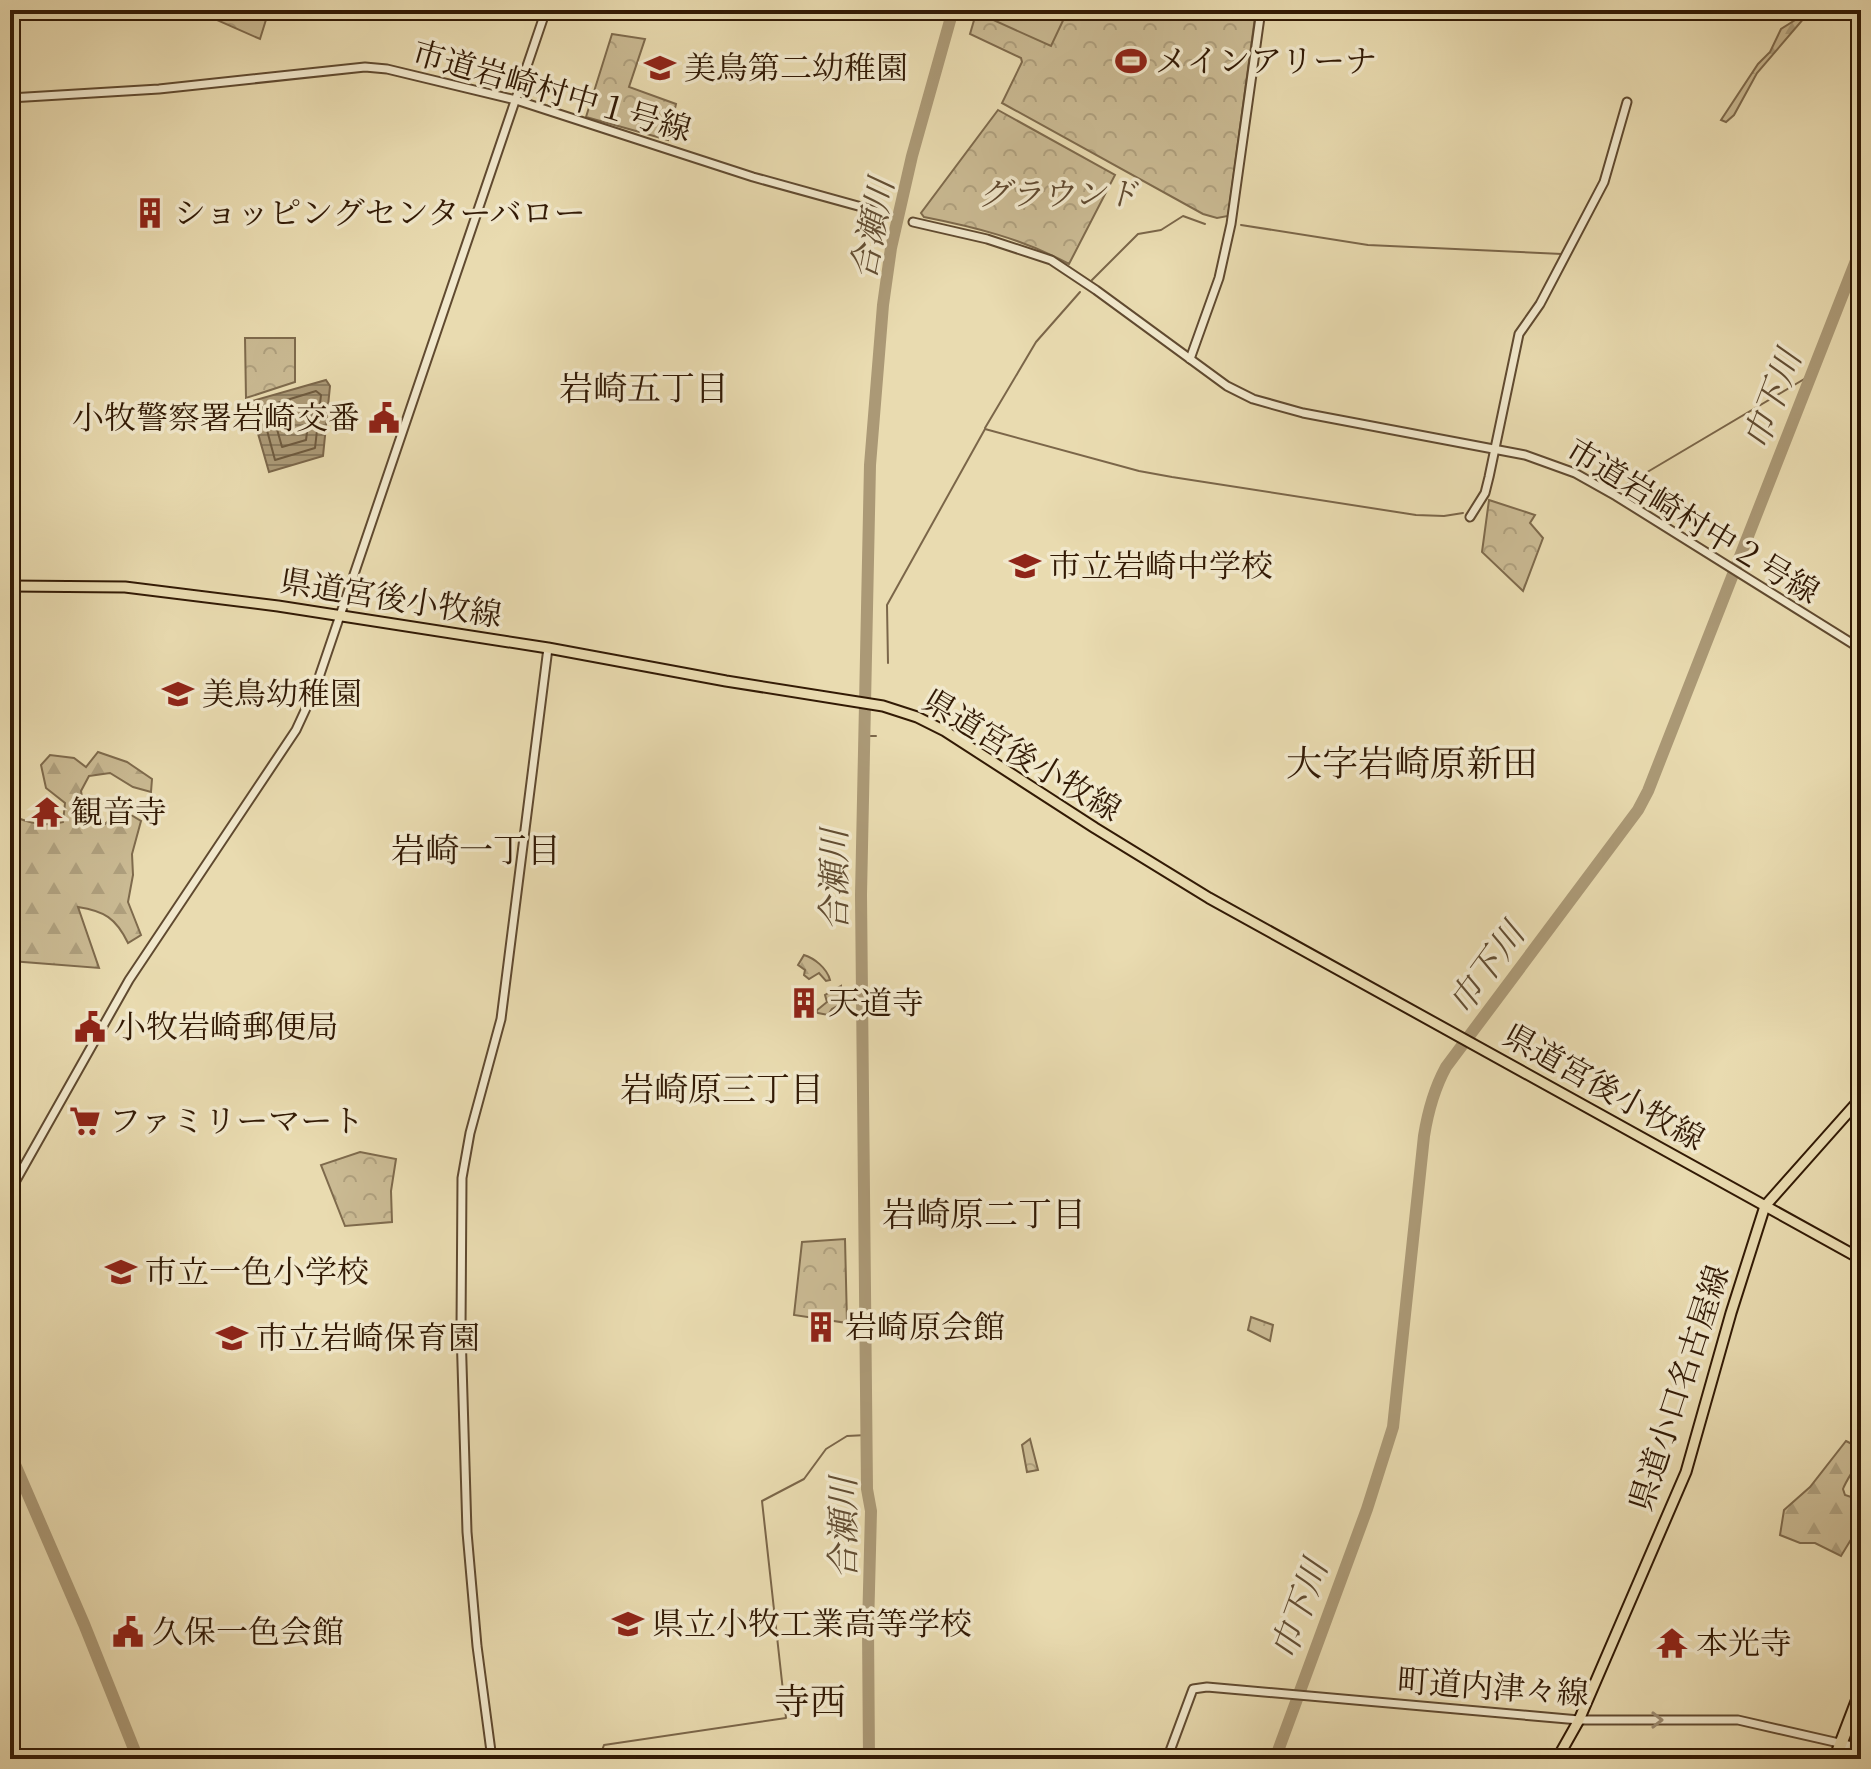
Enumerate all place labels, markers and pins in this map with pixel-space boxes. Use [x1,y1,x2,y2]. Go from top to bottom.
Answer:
place label: メインアリーナ [1155,39,1377,83]
sports icon: メインアリーナ [1114,44,1148,78]
place label: 美鳥第二幼稚園 [684,46,908,90]
school or university icon: 美鳥第二幼稚園 [643,51,677,85]
place label: ショッピングセンターバロー [174,191,586,235]
building icon: ショッピングセンターバロー [133,196,167,230]
place label: 小牧警察署岩崎交番 [72,396,360,440]
public building icon: 小牧警察署岩崎交番 [367,401,401,435]
place label: 市立岩崎中学校 [1049,544,1273,588]
school or university icon: 市立岩崎中学校 [1008,549,1042,583]
place label: 美鳥幼稚園 [202,672,362,716]
school or university icon: 美鳥幼稚園 [161,677,195,711]
place label: 観音寺 [71,790,167,834]
temple icon: 観音寺 [30,795,64,829]
place label: 天道寺 [828,981,924,1025]
building icon: 天道寺 [787,986,821,1020]
place label: 小牧岩崎郵便局 [114,1005,338,1049]
public building icon: 小牧岩崎郵便局 [73,1010,107,1044]
place label: ファミリーマート [109,1099,364,1143]
supermarket icon: ファミリーマート [68,1104,102,1138]
place label: 市立一色小学校 [145,1250,369,1294]
school or university icon: 市立一色小学校 [104,1255,138,1289]
place label: 岩崎原会館 [845,1305,1005,1349]
building icon: 岩崎原会館 [804,1310,838,1344]
place label: 市立岩崎保育園 [256,1316,480,1360]
school or university icon: 市立岩崎保育園 [215,1321,249,1355]
place label: 県立小牧工業高等学校 [652,1602,972,1646]
school or university icon: 県立小牧工業高等学校 [611,1607,645,1641]
place label: 久保一色会館 [152,1610,344,1654]
public building icon: 久保一色会館 [111,1615,145,1649]
place label: 本光寺 [1696,1621,1792,1665]
temple icon: 本光寺 [1655,1626,1689,1660]

